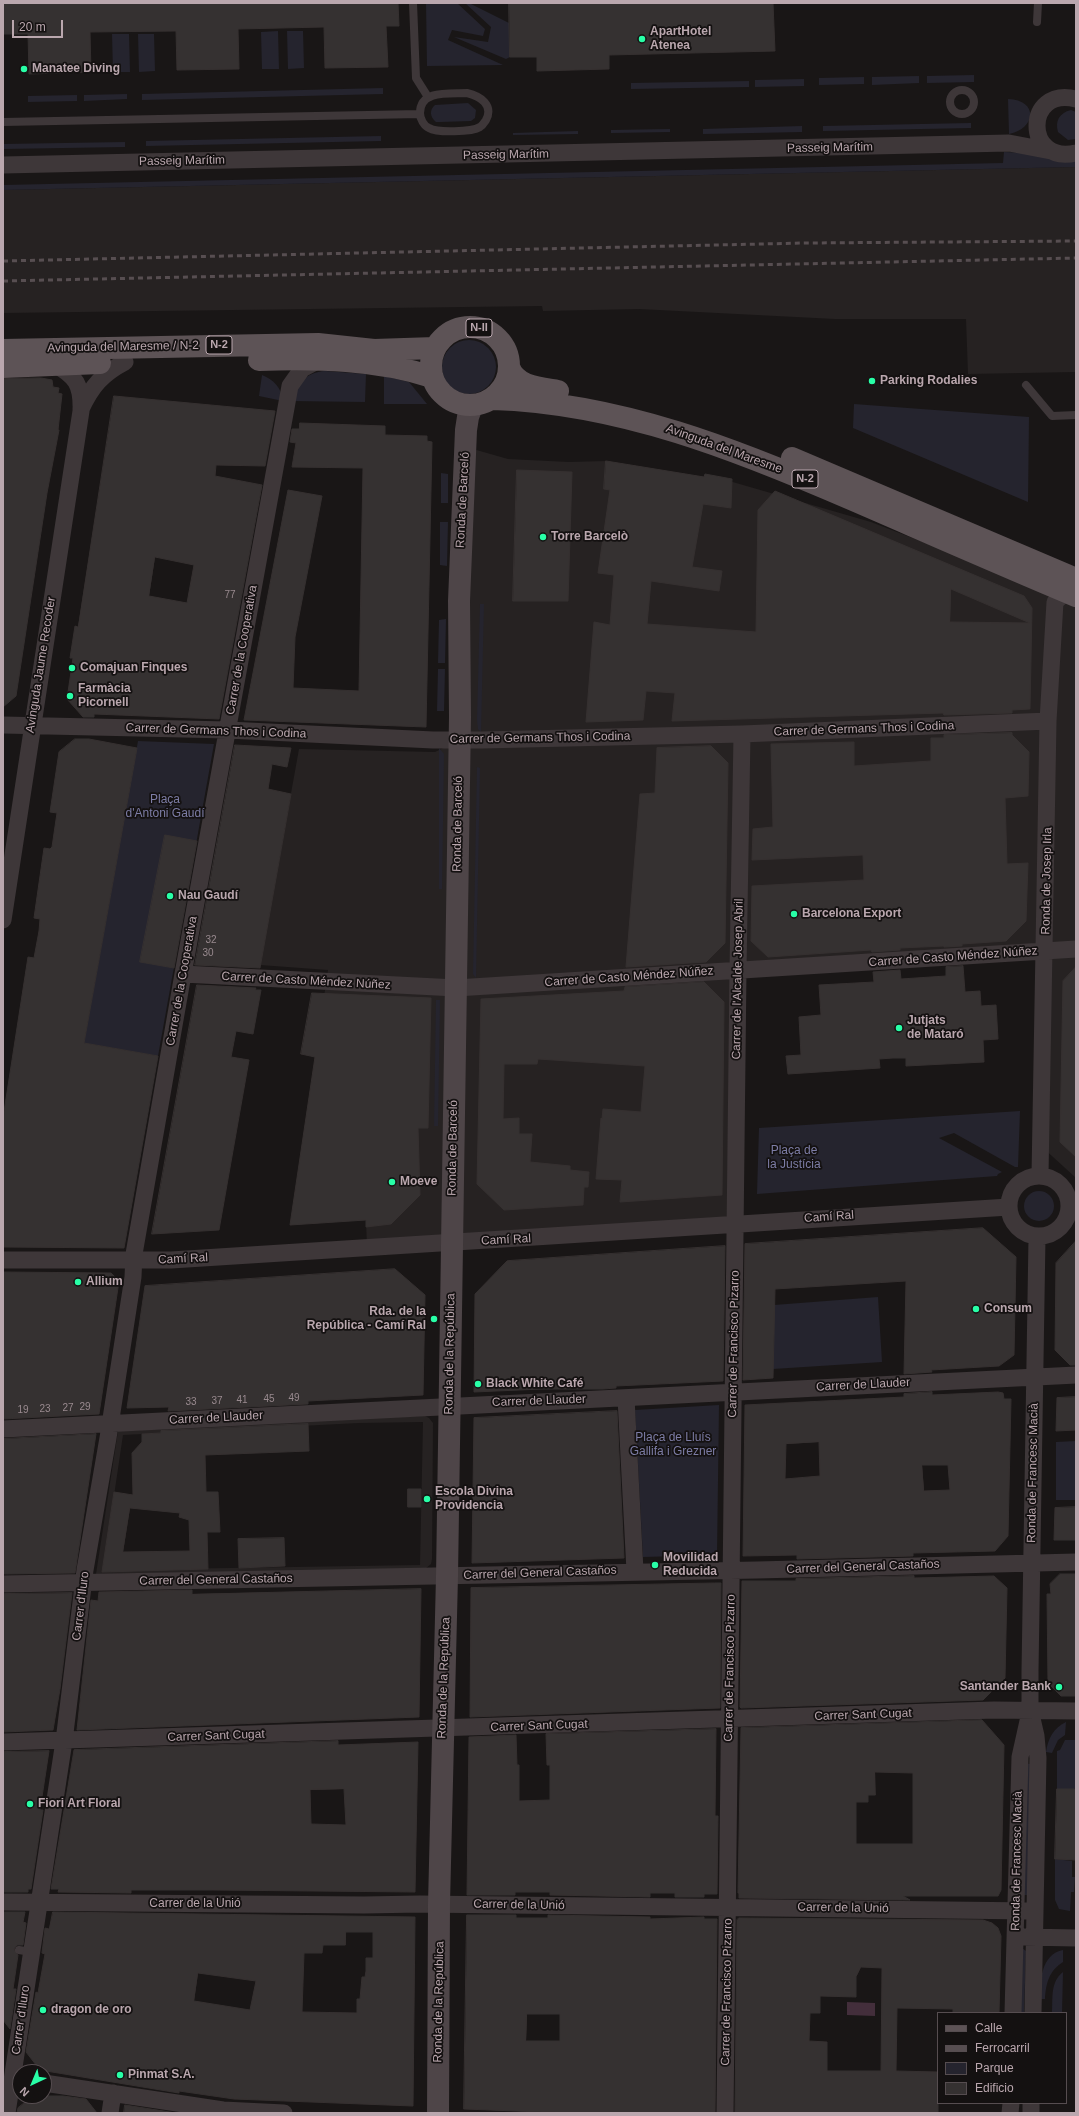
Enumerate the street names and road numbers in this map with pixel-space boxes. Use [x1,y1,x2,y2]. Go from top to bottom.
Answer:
street label: Passeig Marítim [787,140,873,156]
street label: Passeig Marítim [463,147,549,163]
street label: Passeig Marítim [139,153,225,169]
road number: N-II [466,319,492,337]
road number: N-2 [206,336,232,354]
street label: Avinguda del Maresme / N-2 [47,338,199,356]
street label: Avinguda del Maresme [664,421,784,477]
street label: Ronda de Barceló [453,452,473,548]
road number: N-2 [792,470,818,488]
street label: Carrer de la Cooperativa [224,584,260,716]
street label: Avinguda Jaume Recoder [23,596,59,734]
street label: Carrer de Germans Thos i Codina [773,719,955,739]
street label: Carrer de Germans Thos i Codina [125,721,307,741]
street label: Carrer de Germans Thos i Codina [450,729,630,747]
street label: Ronda de Barceló [450,776,466,872]
street label: Ronda de Josep Irla [1039,827,1055,935]
street label: Carrer de l'Alcalde Josep Abril [729,898,747,1060]
street label: Carrer de la Cooperativa [164,915,200,1047]
street label: Carrer de Casto Méndez Núñez [868,944,1038,970]
street label: Carrer de Casto Méndez Núñez [544,964,714,990]
street label: Carrer de Casto Méndez Núñez [221,969,391,993]
street label: Ronda de Barceló [445,1100,461,1196]
street label: Camí Ral [804,1208,854,1226]
street label: Camí Ral [481,1232,531,1248]
street label: Camí Ral [158,1251,208,1267]
street label: Carrer de Francisco Pizarro [726,1270,742,1418]
street label: Ronda de la República [442,1293,458,1415]
street label: Carrer de Llauder [816,1375,910,1395]
street label: Carrer de Llauder [492,1392,586,1410]
street label: Ronda de Francesc Macià [1025,1403,1041,1543]
street label: Carrer de Llauder [169,1408,263,1428]
street label: Carrer del General Castaños [786,1557,940,1577]
street label: Carrer del General Castaños [463,1563,617,1583]
street label: Carrer d'Iluro [70,1571,92,1641]
street label: Carrer del General Castaños [139,1571,293,1589]
street label: Carrer de Francisco Pizarro [722,1594,738,1742]
street label: Ronda de la República [435,1617,453,1739]
street label: Carrer Sant Cugat [814,1706,912,1724]
street label: Carrer Sant Cugat [490,1717,588,1735]
street label: Carrer Sant Cugat [167,1727,265,1745]
street label: Ronda de Francesc Macià [1009,1791,1025,1931]
street label: Carrer de la Unió [149,1897,241,1911]
street label: Carrer de la Unió [473,1897,565,1913]
street label: Carrer de la Unió [797,1900,889,1916]
street label: Carrer de Francisco Pizarro [719,1918,735,2066]
street label: Ronda de la República [431,1941,447,2063]
street label: Carrer d'Iluro [9,1985,33,2055]

